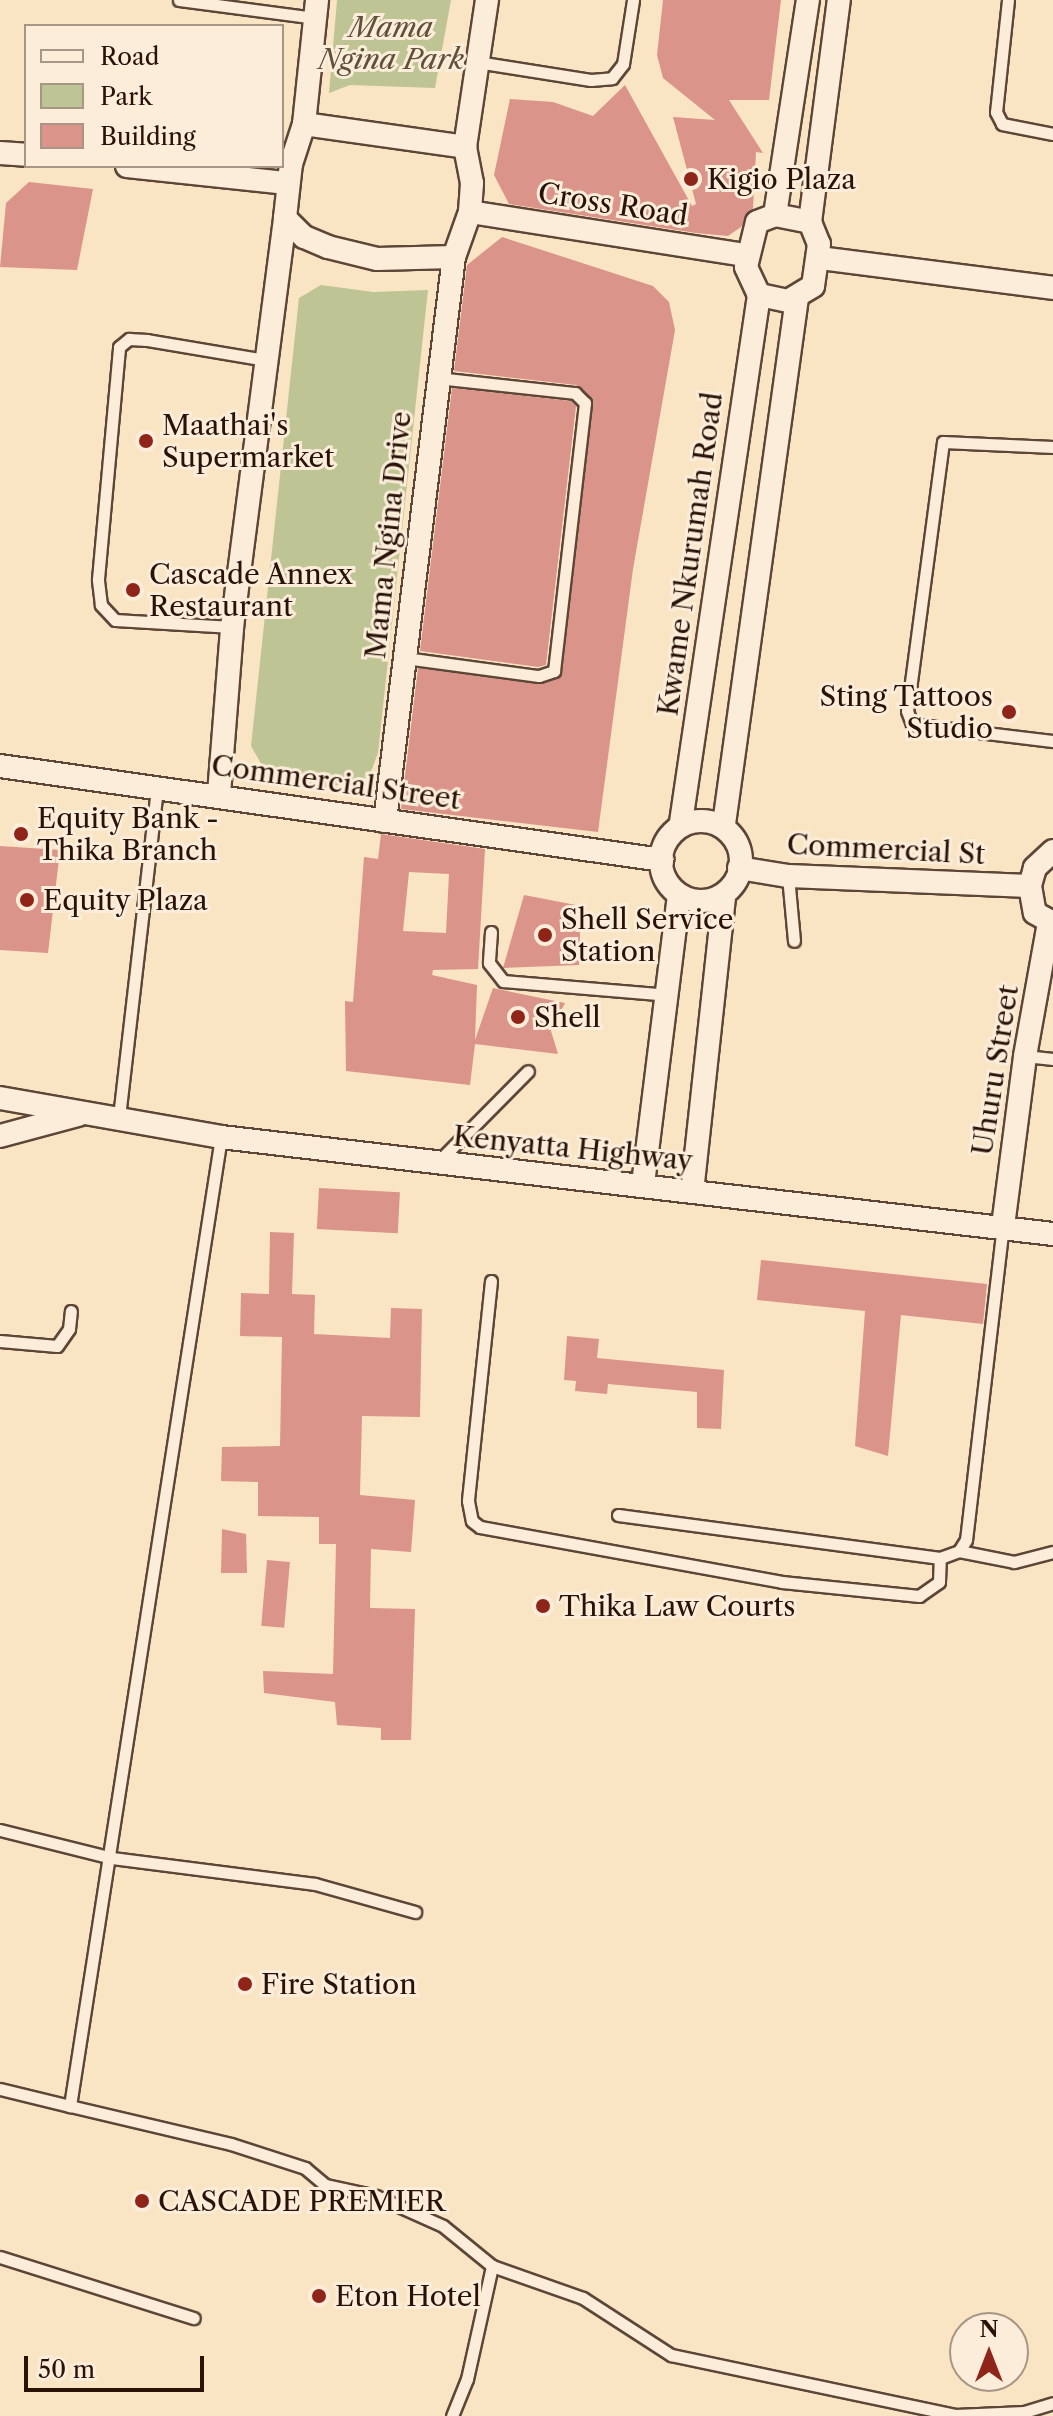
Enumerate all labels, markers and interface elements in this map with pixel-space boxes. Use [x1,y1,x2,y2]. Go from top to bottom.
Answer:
park label: Mama Ngina Park [318,10,464,76]
legend [24,24,284,168]
text: Road [100,42,159,71]
text: Park [100,82,152,111]
text: Building [100,122,196,151]
place label: Kigio Plaza [707,162,856,196]
marker: Kigio Plaza [682,170,700,188]
street label: Cross Road [536,176,690,232]
street label: Kwame Nkurumah Road [651,390,729,718]
place label: Maathai's Supermarket [162,408,334,474]
street label: Mama Ngina Drive [358,409,418,661]
marker: Maathai's Supermarket [137,432,155,450]
place label: Cascade Annex Restaurant [149,557,354,623]
marker: Cascade Annex Restaurant [124,581,142,599]
place label: Sting Tattoos Studio [819,679,993,745]
marker: Sting Tattoos Studio [1000,703,1018,721]
street label: Commercial Street [209,748,463,816]
place label: Equity Bank - Thika Branch [37,801,220,867]
marker: Equity Bank - Thika Branch [12,825,30,843]
street label: Commercial St [786,827,986,871]
place label: Equity Plaza [43,883,209,917]
marker: Equity Plaza [18,891,36,909]
place label: Shell Service Station [561,902,733,968]
marker: Shell Service Station [536,926,554,944]
street label: Uhuru Street [965,982,1025,1158]
place label: Shell [534,1000,601,1034]
marker: Shell [509,1008,527,1026]
street label: Kenyatta Highway [451,1119,695,1177]
place label: Thika Law Courts [559,1589,797,1623]
marker: Thika Law Courts [534,1597,552,1615]
place label: Fire Station [261,1967,417,2001]
marker: Fire Station [236,1975,254,1993]
place label: CASCADE PREMIER [158,2184,445,2218]
marker: CASCADE PREMIER [133,2192,151,2210]
place label: Eton Hotel [335,2279,481,2313]
marker: Eton Hotel [310,2287,328,2305]
north arrow [949,2312,1029,2392]
text: N [979,2316,999,2343]
scale bar [28,2340,208,2390]
text: 50 m [38,2355,95,2384]

